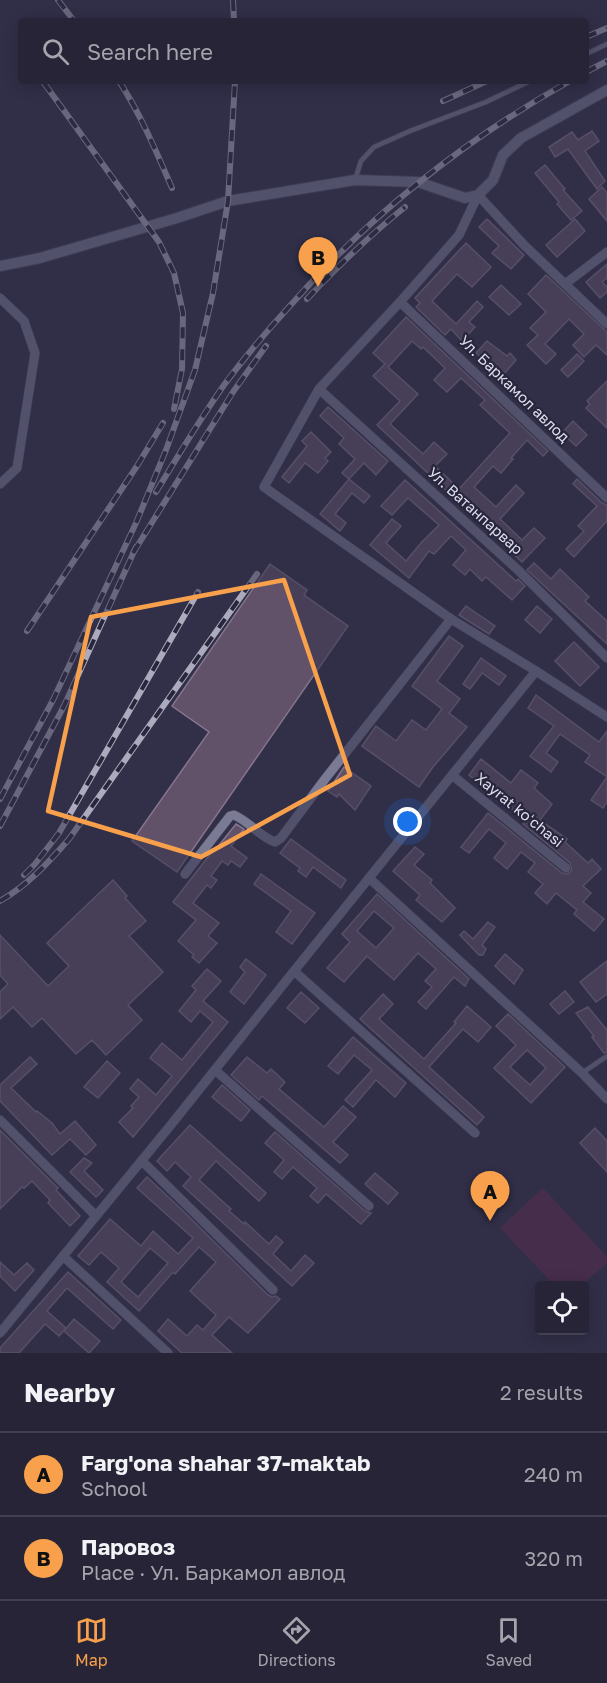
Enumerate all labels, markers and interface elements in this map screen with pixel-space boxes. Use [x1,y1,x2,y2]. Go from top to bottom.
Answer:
search box [18,18,589,84]
icon: search [39,35,72,68]
text: Search here [87,38,213,65]
pin: B [298,238,338,287]
street label: Ул. Баркамол авлод [456,331,574,446]
street label: Ул. Ватанпарвар [424,463,527,558]
street label: Xayrat koʻchasi [472,768,567,850]
your location [393,807,422,836]
pin: A [470,1172,510,1221]
map controls [535,1281,589,1335]
button: locate [535,1281,589,1335]
text: Nearby [24,1377,115,1408]
text: 2 results [500,1380,583,1404]
text: Farg'ona shahar 37-maktab [81,1449,371,1476]
text: A [36,1462,51,1486]
text: 240 m [524,1462,583,1486]
text: School [81,1476,147,1500]
text: Паровоз [81,1533,175,1560]
text: B [36,1546,51,1570]
text: 320 m [525,1546,583,1570]
text: Place · Ул. Баркамол авлод [81,1560,345,1584]
tab: Map [75,1614,108,1670]
tab: Directions [258,1614,336,1670]
tab: Saved [485,1614,532,1670]

